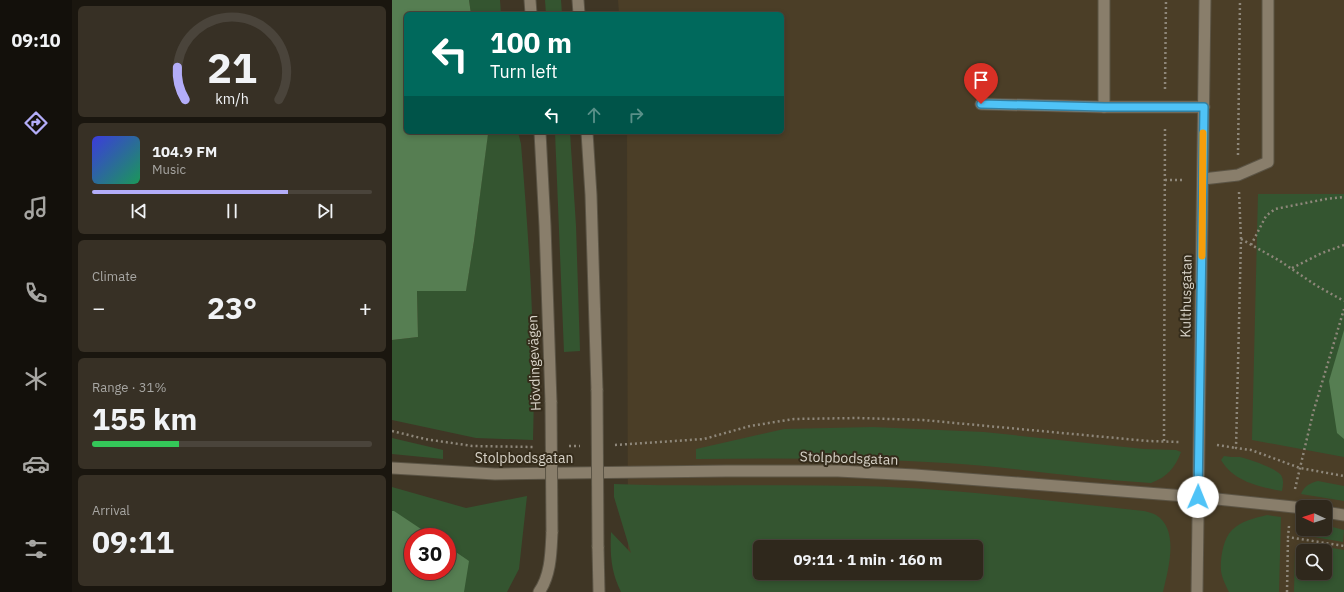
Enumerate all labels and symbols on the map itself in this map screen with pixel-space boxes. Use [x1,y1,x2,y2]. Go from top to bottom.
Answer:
pin [964,63,998,104]
street label: Kulthusgatan [1176,254,1196,338]
street label: Hövdingevägen [523,315,545,411]
street label: Stolpbodsgatan [799,447,899,469]
street label: Stolpbodsgatan [475,449,573,467]
position arrow [1177,476,1219,518]
north arrow [1296,500,1332,536]
speed limit sign: 30 [404,528,456,580]

